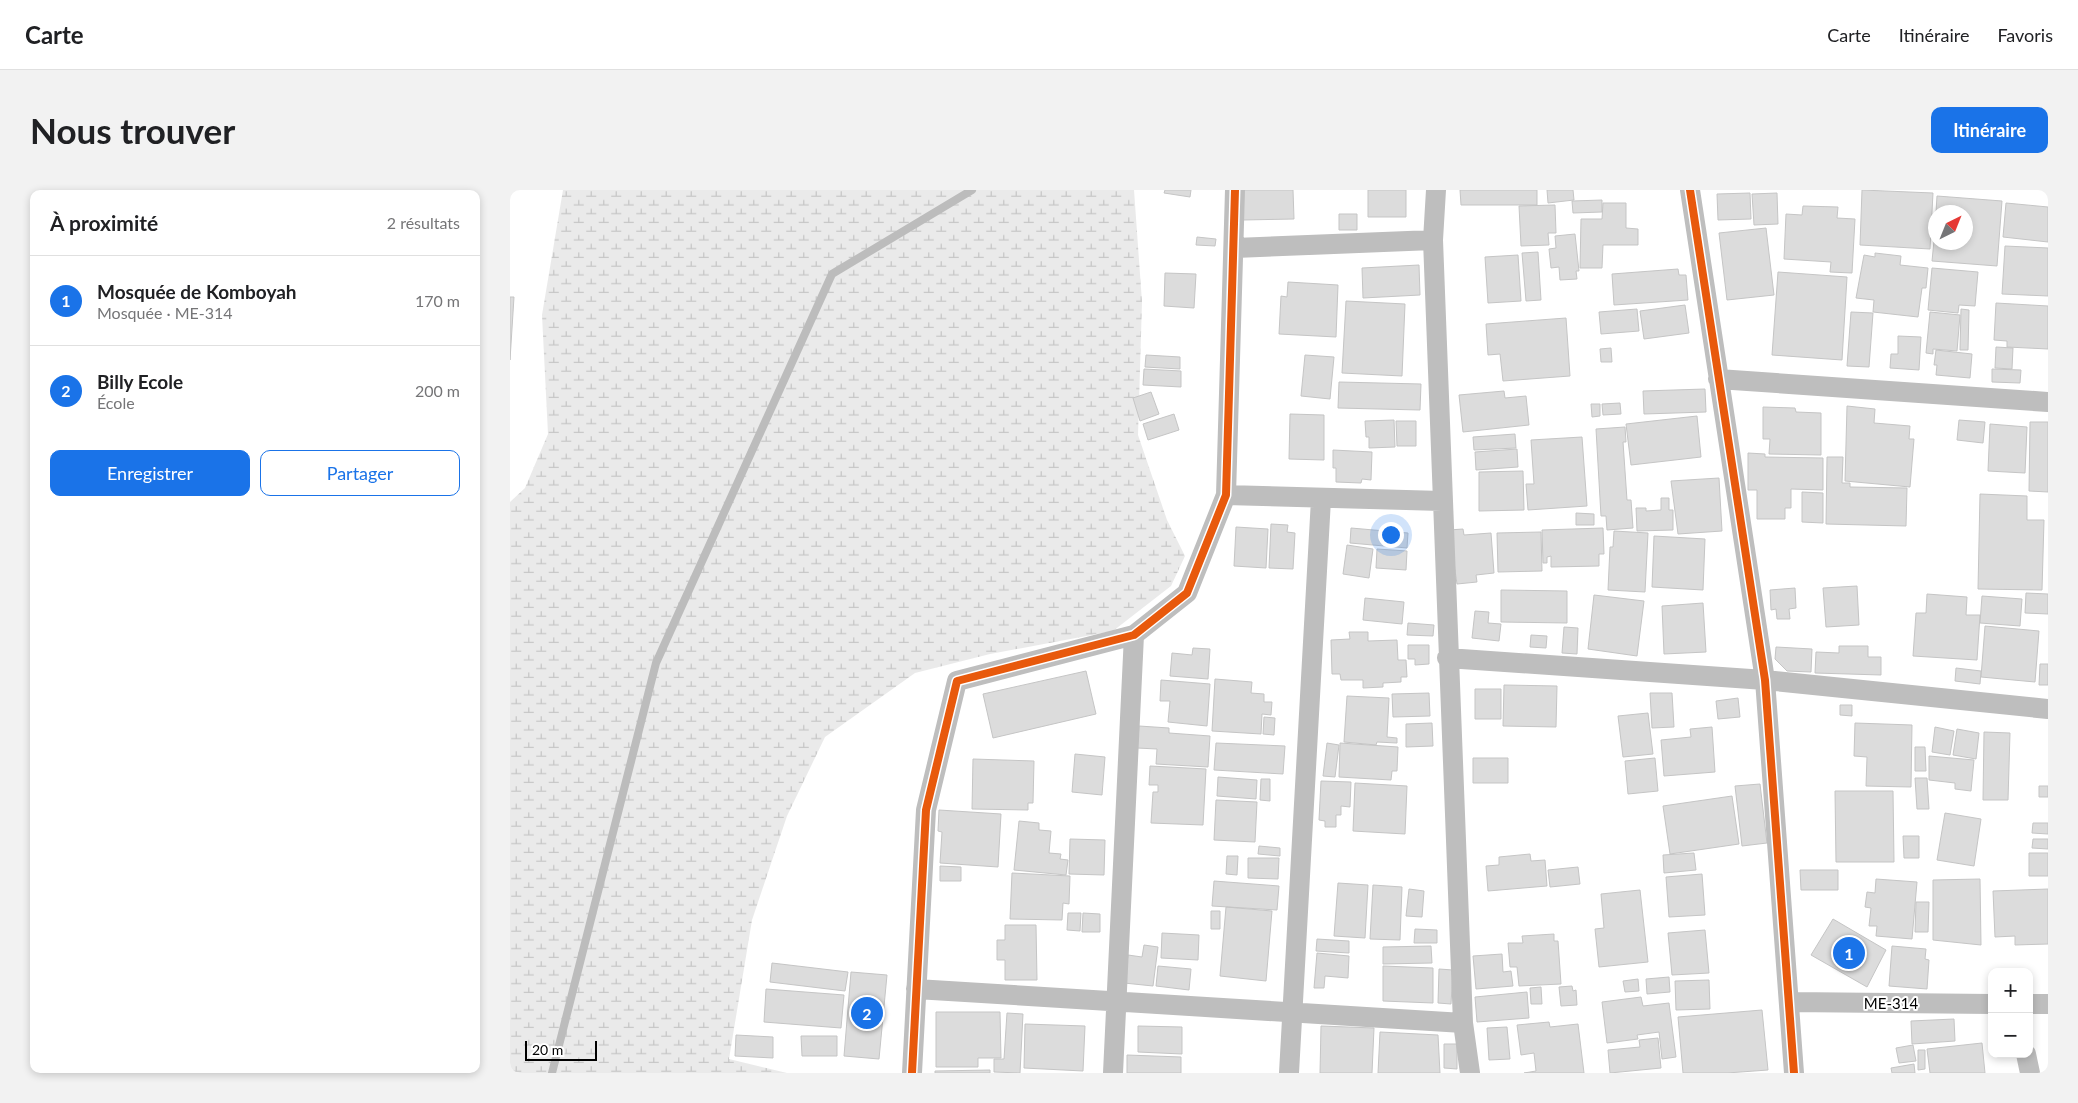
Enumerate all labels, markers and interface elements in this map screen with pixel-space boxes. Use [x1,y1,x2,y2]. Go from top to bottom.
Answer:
text: Carte [25,20,84,49]
text: Carte [1827,24,1871,46]
text: Itinéraire [1899,24,1969,46]
text: Favoris [1997,24,2053,46]
button: Itinéraire [1931,107,2048,153]
text: Nous trouver [30,109,235,151]
north arrow [1928,205,1973,250]
text: À proximité [50,210,158,235]
text: 2 résultats [387,213,460,232]
text: Mosquée de Komboyah [97,280,297,303]
text: 1 [61,291,71,310]
text: 170 m [415,291,460,310]
text: Mosquée · ME-314 [97,303,233,322]
text: Billy Ecole [97,370,183,393]
text: 2 [61,381,71,400]
text: 200 m [415,381,460,400]
text: École [97,393,135,412]
button: Enregistrer [50,450,250,496]
button: Partager [260,450,460,496]
your location [1378,522,1404,548]
pin: 1 [1833,934,1865,972]
map controls [1988,968,2033,1058]
button: + [1988,968,2033,1013]
pin: 2 [851,994,883,1032]
street label: ME-314 [1864,994,1918,1012]
button: − [1988,1013,2033,1058]
scale bar [525,1038,598,1061]
text: 20 m [532,1041,563,1058]

